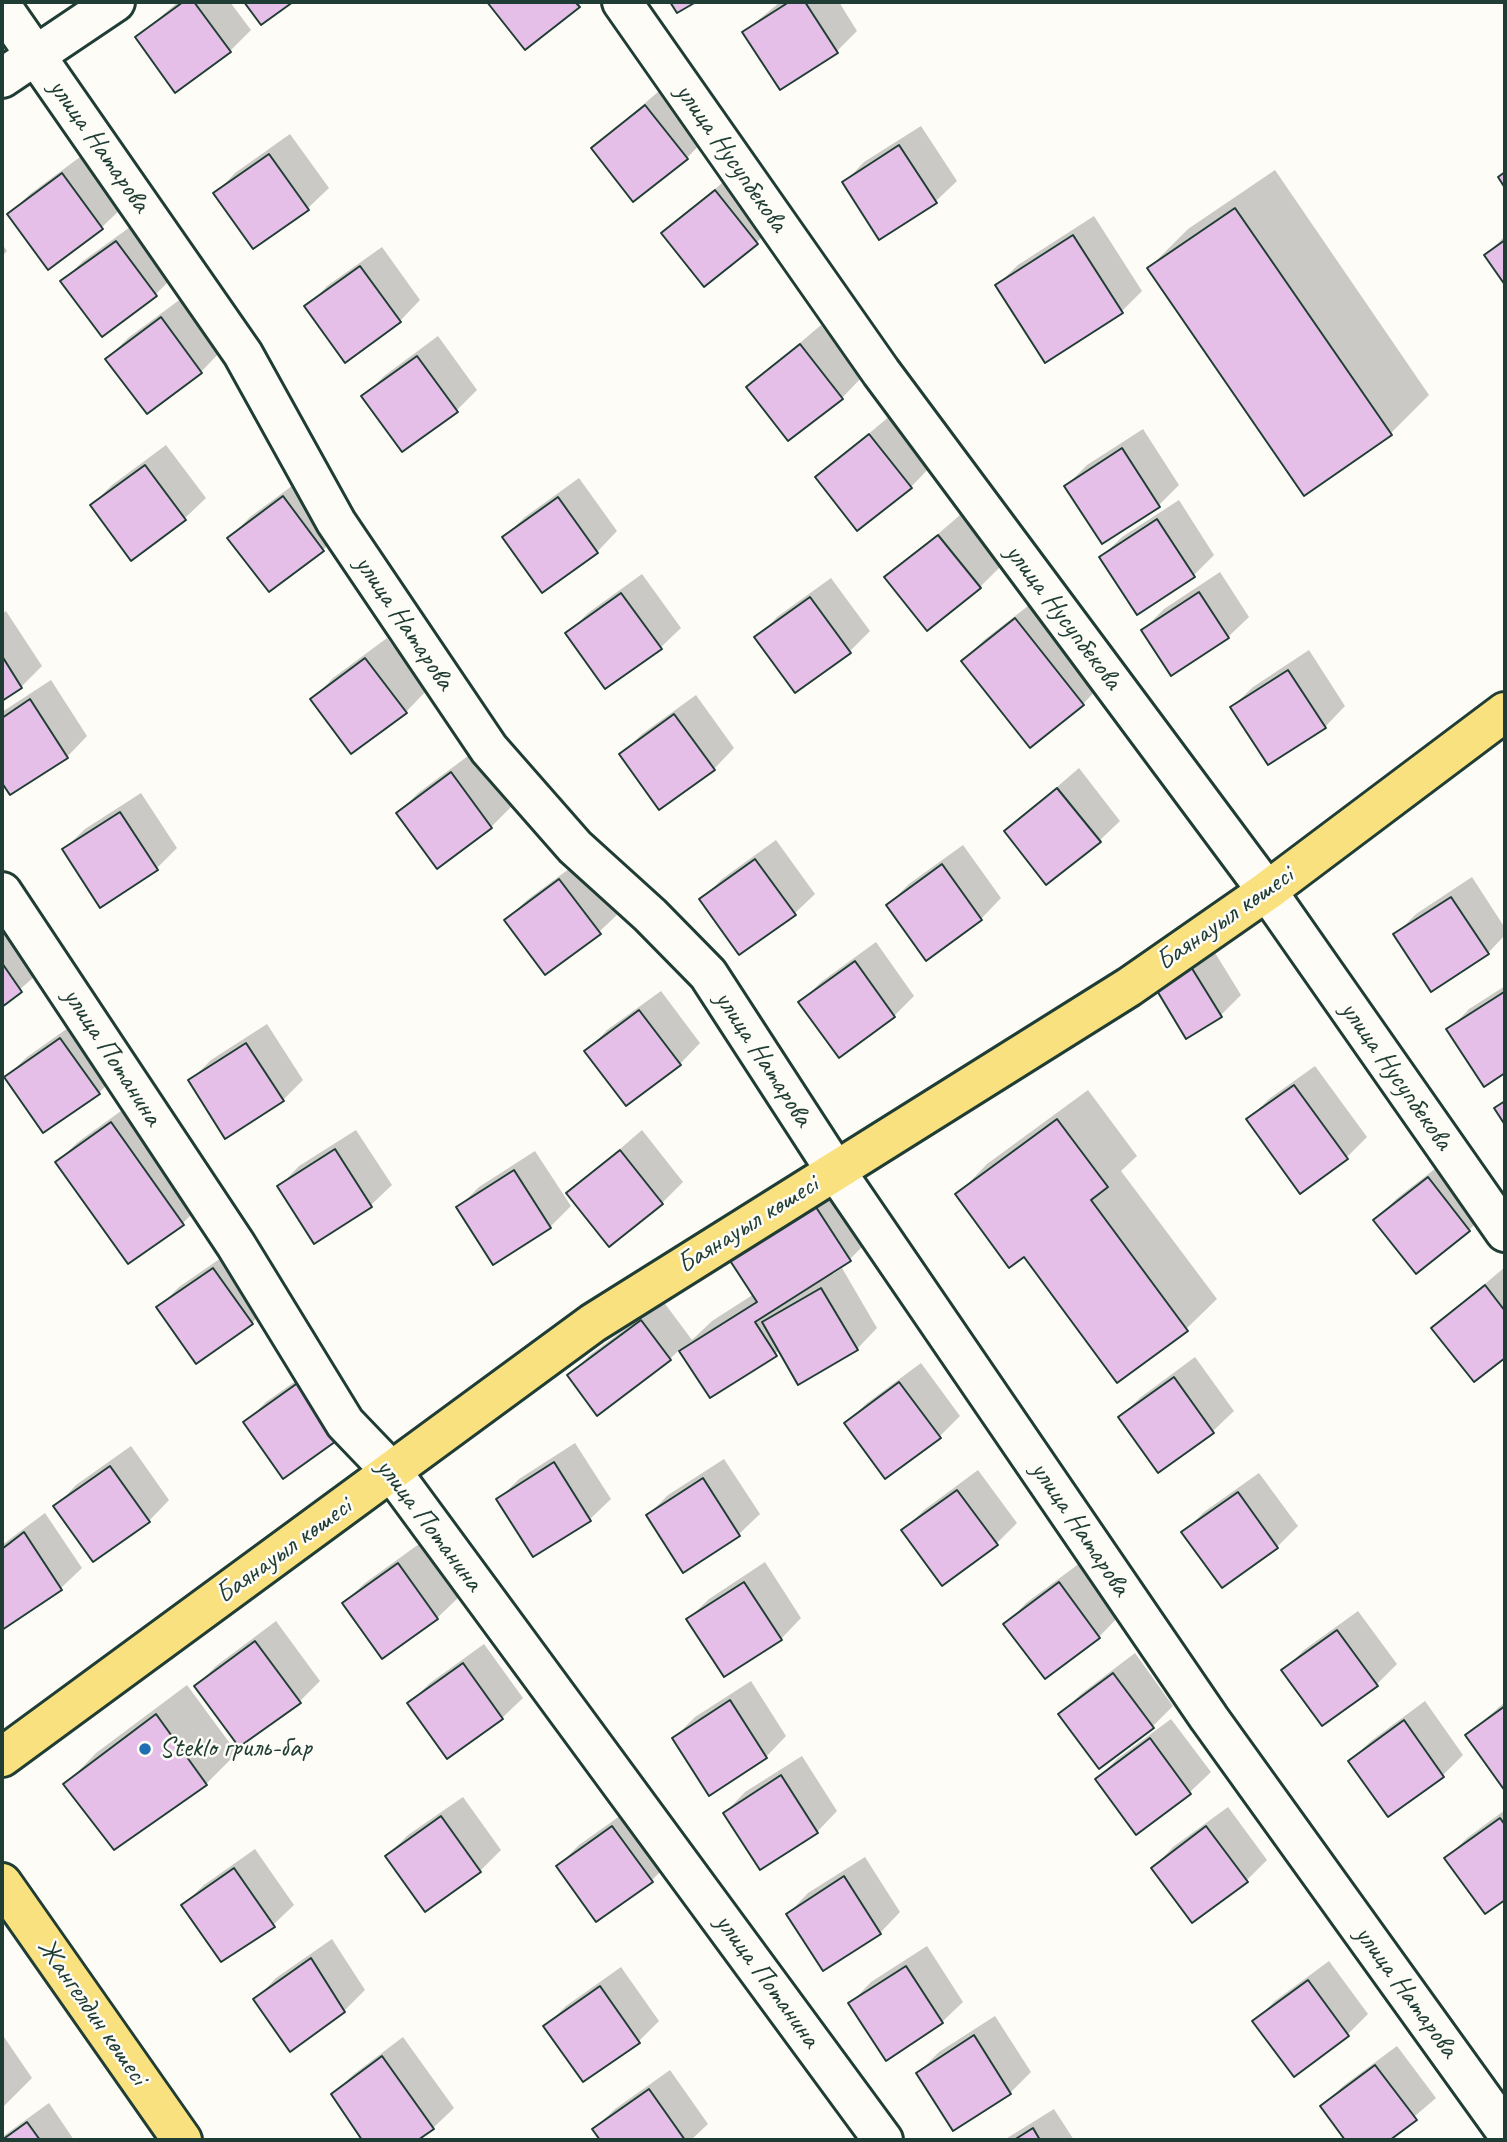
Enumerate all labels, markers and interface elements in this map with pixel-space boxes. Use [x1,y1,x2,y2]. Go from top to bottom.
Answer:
street label: улица Натарова [41,73,157,219]
street label: улица Нусупбекова [667,77,795,239]
street label: улица Нусупбекова [997,537,1129,697]
street label: улица Натарова [347,549,461,697]
street label: Баянауыл көшесі [1150,859,1300,979]
street label: улица Потанина [55,982,169,1132]
street label: улица Натарова [707,985,819,1133]
street label: улица Нусупбекова [1332,995,1460,1157]
street label: Баянауыл көшесі [671,1168,825,1282]
street label: улица Потанина [368,1452,490,1598]
street label: улица Натарова [1023,1455,1137,1603]
street label: Баянауыл көшесі [209,1490,359,1612]
place label: Steklo гриль-бар [159,1732,311,1766]
marker: Steklo гриль-бар [137,1741,153,1757]
street label: улица Потанина [707,1907,827,2055]
street label: улица Натарова [1347,1919,1465,2065]
street label: Жангелдин көшесі [29,1932,155,2092]

